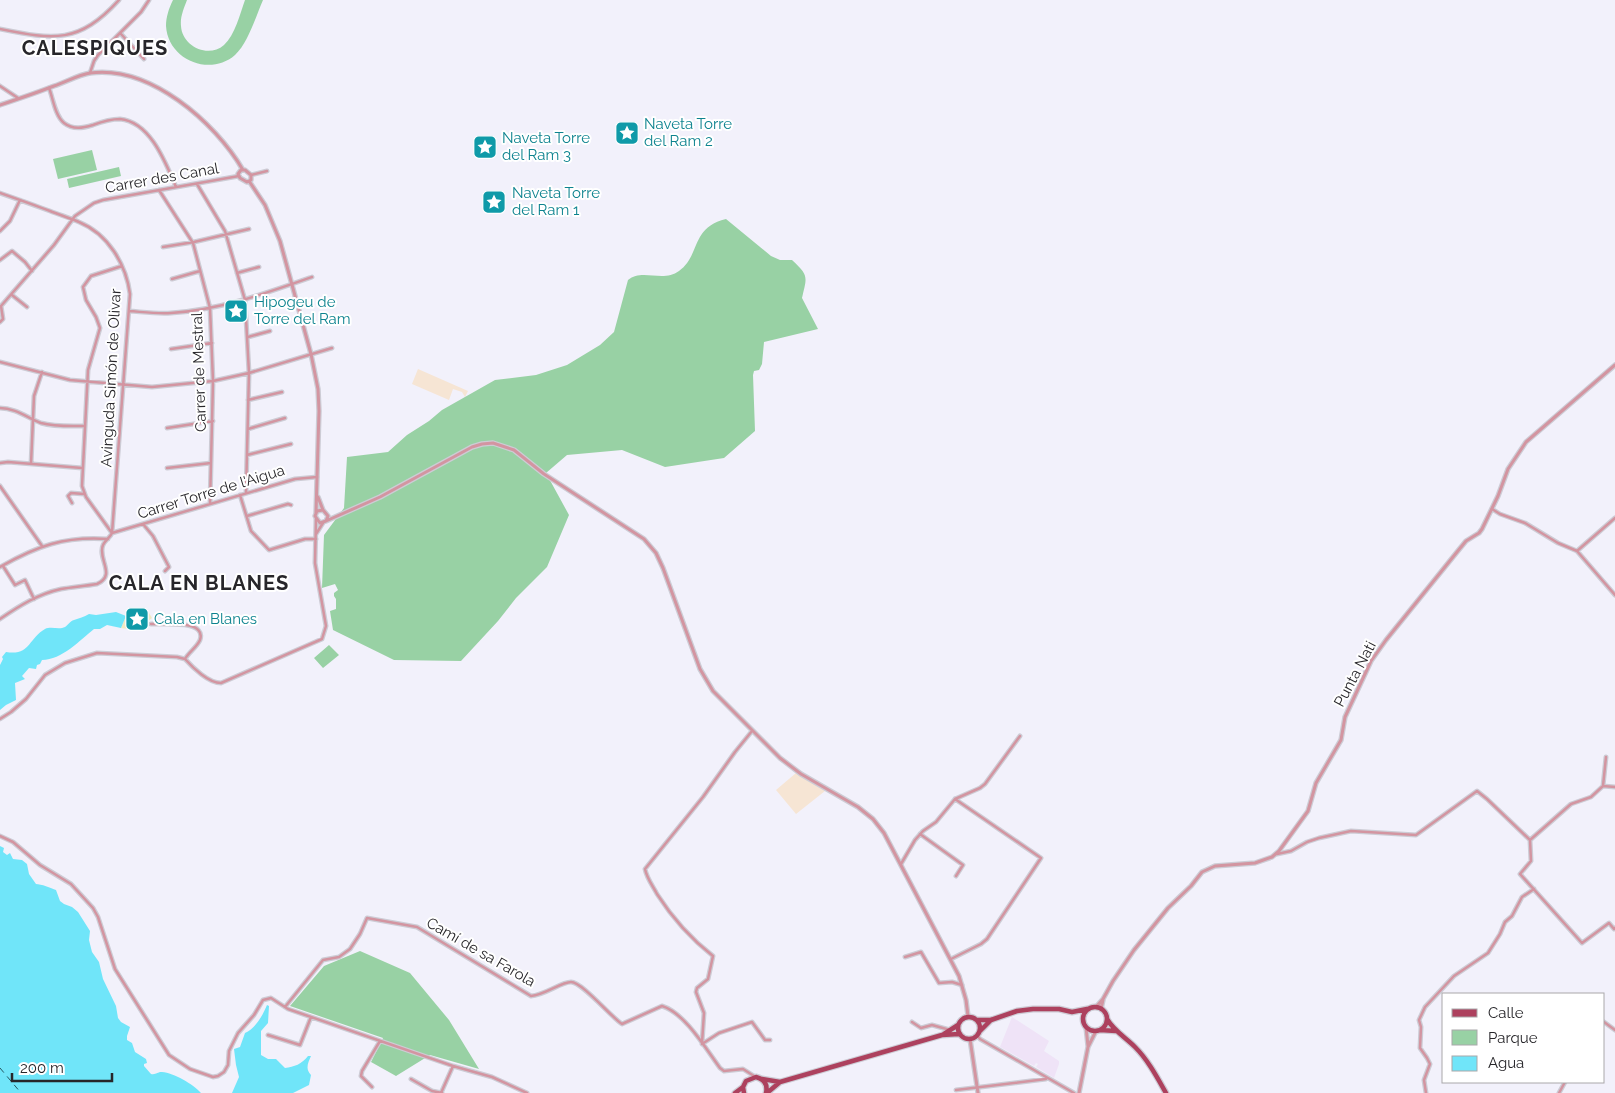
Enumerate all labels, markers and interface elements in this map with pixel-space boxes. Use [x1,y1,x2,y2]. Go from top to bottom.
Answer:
district label: CALESPIQUES [22,36,168,60]
place label: Naveta Torre del Ram 2 [644,115,732,150]
place icon: Naveta Torre del Ram 2 [614,120,640,146]
place label: Naveta Torre del Ram 3 [502,129,590,164]
place icon: Naveta Torre del Ram 3 [472,134,498,160]
street label: Carrer des Canal [104,159,221,197]
place label: Naveta Torre del Ram 1 [512,184,600,219]
place icon: Naveta Torre del Ram 1 [481,189,507,215]
street label: Avinguda Simón de Olivar [97,288,125,468]
place label: Hipogeu de Torre del Ram [254,293,351,328]
place icon: Hipogeu de Torre del Ram [223,298,249,324]
street label: Carrer de Mestral [188,311,210,432]
street label: Carrer Torre de l'Aigua [135,461,287,523]
district label: CALA EN BLANES [109,571,289,595]
place icon: Cala en Blanes [124,606,150,632]
place label: Cala en Blanes [154,610,257,628]
street label: Punta Nati [1330,638,1380,710]
street label: Camí de sa Farola [423,914,539,990]
legend [1442,993,1605,1083]
text: Calle [1488,1004,1524,1022]
text: Parque [1488,1029,1538,1047]
scale bar [12,1050,112,1082]
text: Agua [1488,1054,1524,1072]
text: 200 m [20,1059,64,1077]

